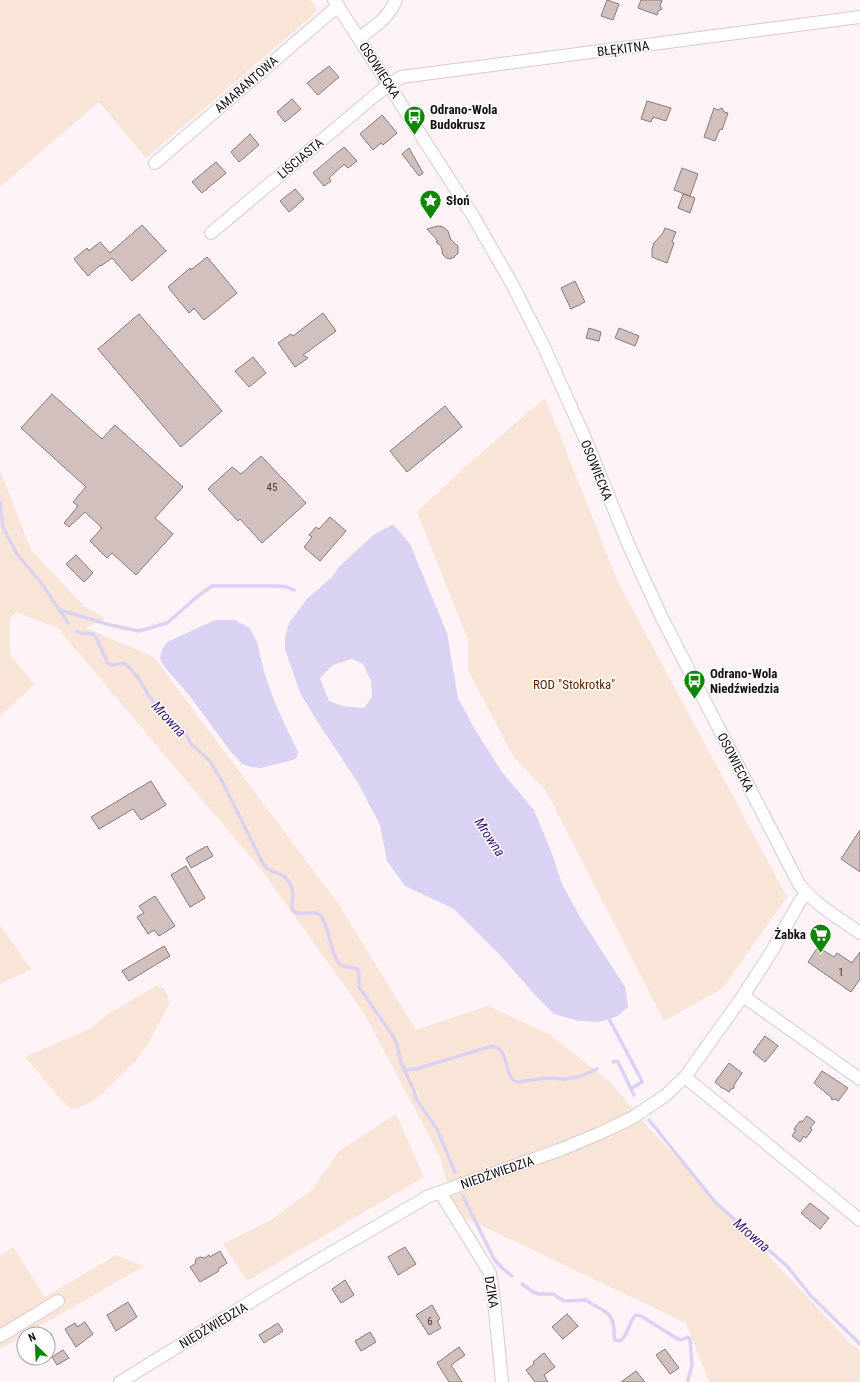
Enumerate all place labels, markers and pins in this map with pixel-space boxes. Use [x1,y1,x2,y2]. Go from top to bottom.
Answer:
place label: Odrano-Wola Budokrusz [430,102,498,132]
bus stop icon: Odrano-Wola Budokrusz [402,103,428,136]
place icon: Słoń [418,187,444,220]
place label: Słoń [446,193,470,208]
place label: Odrano-Wola Niedźwiedzia [710,666,779,696]
bus stop icon: Odrano-Wola Niedźwiedzia [682,667,708,700]
supermarket icon: Żabka [808,921,834,954]
place label: Żabka [774,927,806,942]

